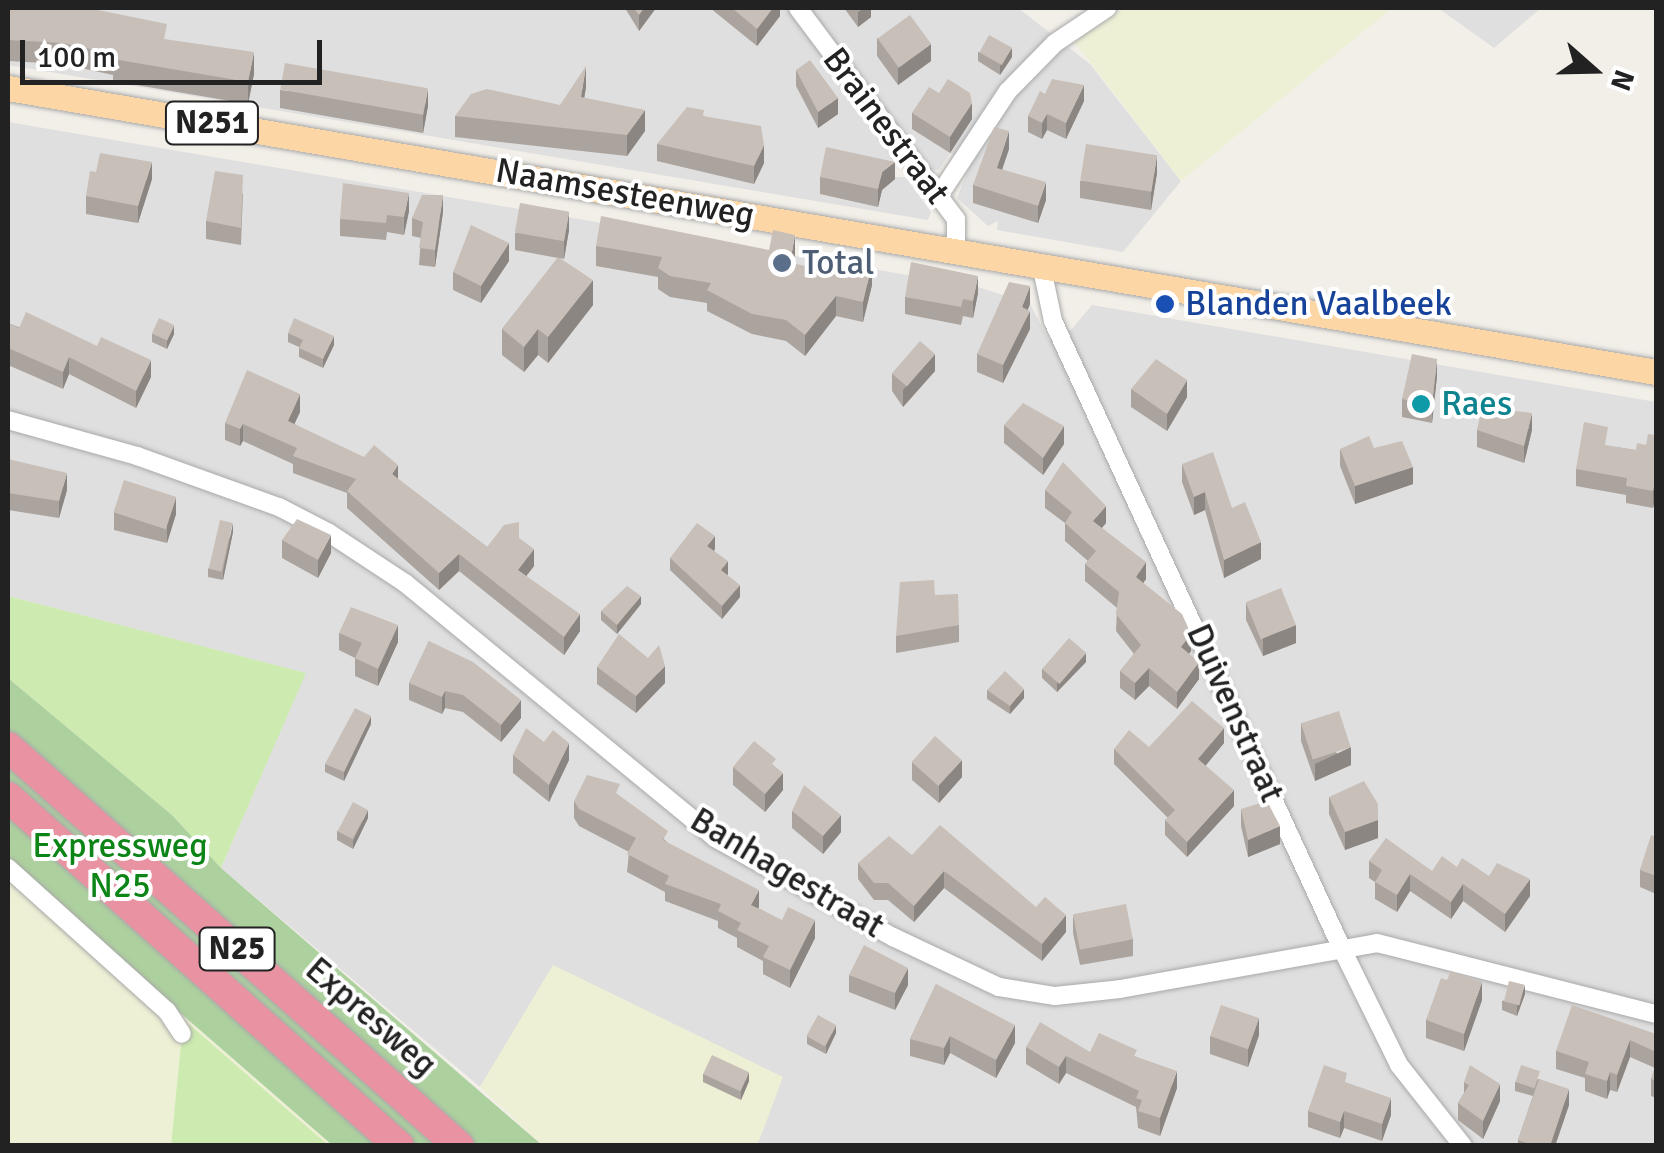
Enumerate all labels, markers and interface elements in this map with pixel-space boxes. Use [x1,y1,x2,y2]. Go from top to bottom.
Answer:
scale bar [25,20,328,82]
north arrow [1544,20,1644,120]
text: 100 m [37,39,116,76]
street label: Brainestraat [814,40,958,212]
text: N [1603,65,1642,95]
road number: N251 [164,96,260,150]
street label: Naamsesteenweg [493,150,757,236]
place label: Total [802,242,874,284]
marker: Total [771,252,793,274]
place label: Blanden Vaalbeek [1185,283,1452,325]
marker: Blanden Vaalbeek [1154,293,1176,315]
place label: Raes [1441,383,1512,425]
marker: Raes [1410,393,1432,415]
street label: Duivenstraat [1177,617,1293,809]
street label: Banhagestraat [683,799,891,947]
park label: Expressweg N25 [32,825,208,907]
road number: N25 [197,922,277,976]
street label: Expresweg [297,949,445,1085]

